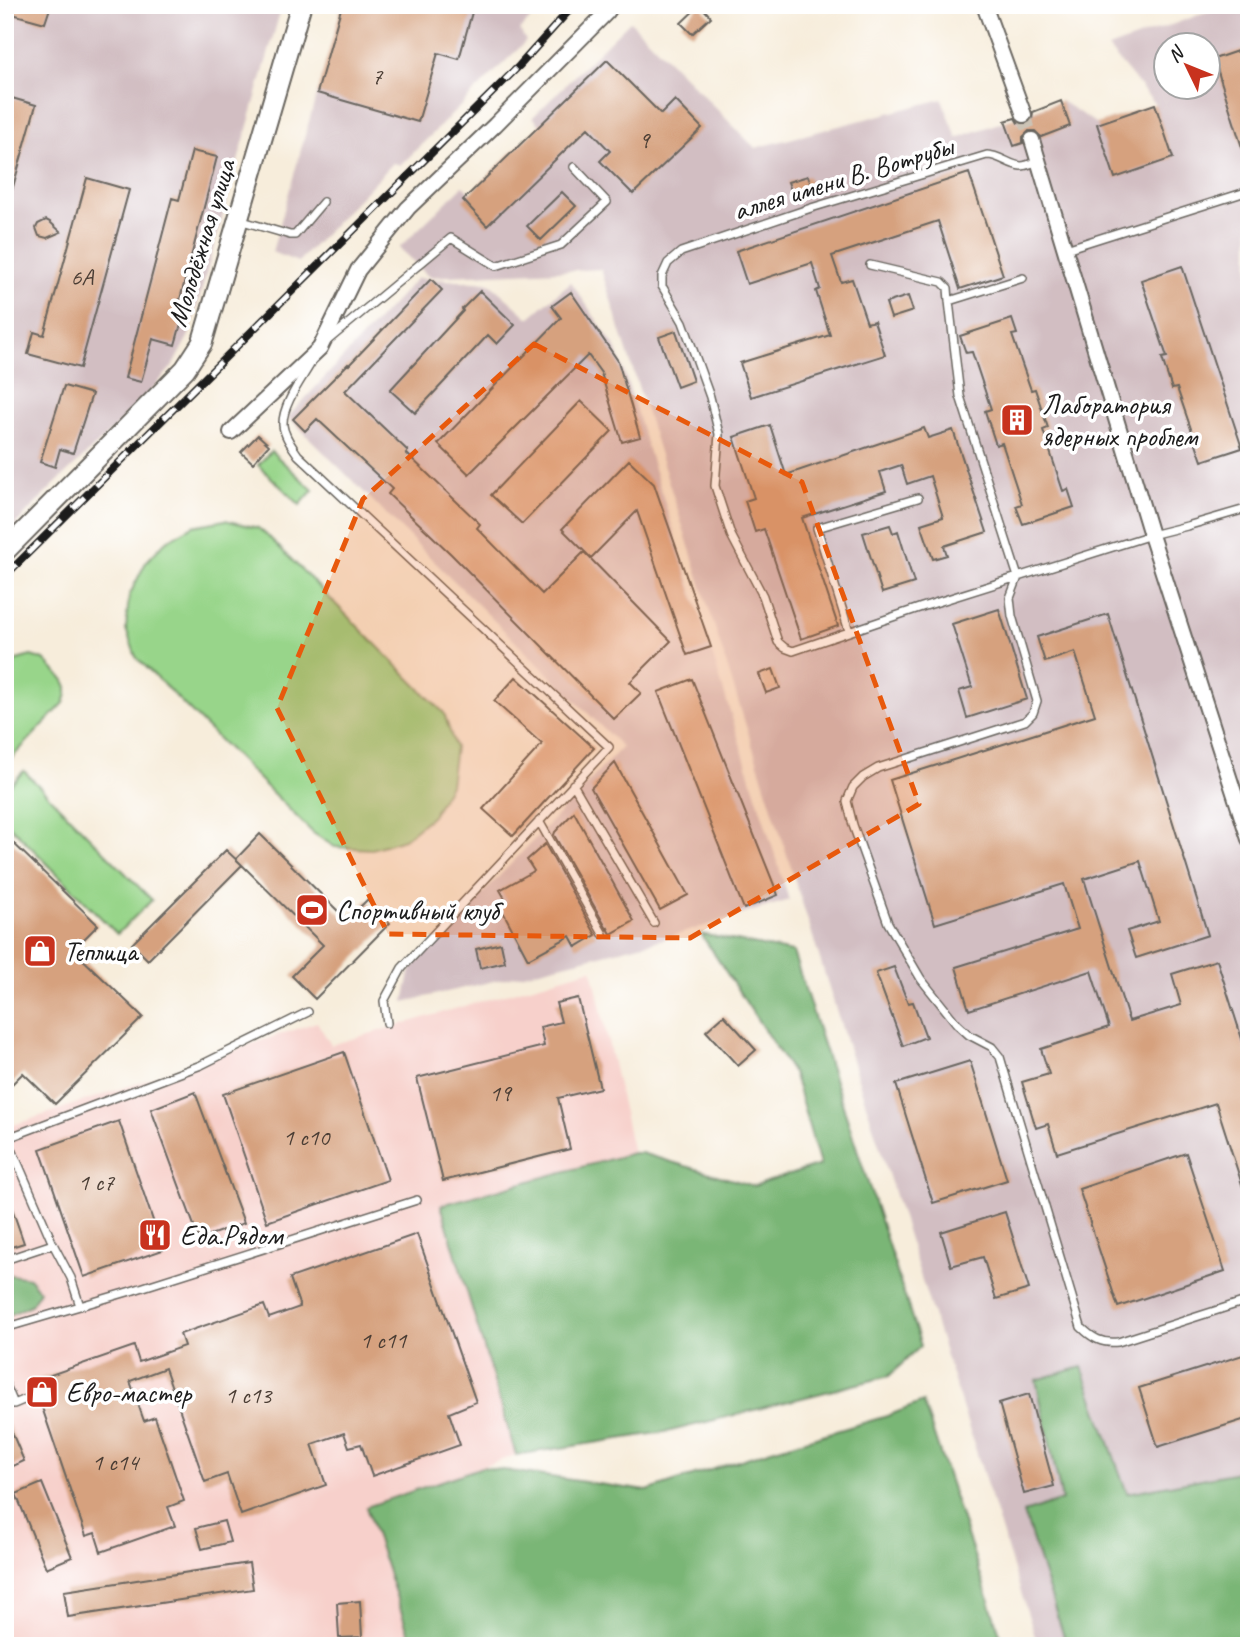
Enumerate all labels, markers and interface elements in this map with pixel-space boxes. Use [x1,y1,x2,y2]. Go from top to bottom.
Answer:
north arrow [1152,32,1222,102]
text: N [1163,40,1190,68]
house number: 7 [372,61,384,91]
house number: 9 [639,125,652,155]
street label: аллея имени В. Вотрубы [729,127,959,228]
street label: Молодёжная улица [159,154,244,331]
house number: 6А [71,262,94,292]
place label: Лаборатория ядерных проблем [1042,387,1199,454]
building icon: Лаборатория ядерных проблем [998,401,1036,439]
sports icon: Спортивный клуб [293,891,331,929]
place label: Спортивный клуб [336,893,504,928]
shop icon: Теплица [21,932,59,970]
place label: Теплица [64,934,140,969]
house number: 19 [489,1078,513,1108]
house number: 1 с10 [283,1122,332,1152]
house number: 1 с7 [78,1167,115,1197]
restaurant icon: Еда.Рядом [136,1216,174,1254]
place label: Еда.Рядом [180,1218,285,1253]
house number: 1 с11 [360,1325,408,1355]
shop icon: Евро-мастер [23,1373,61,1411]
place label: Евро-мастер [66,1375,193,1410]
house number: 1 с13 [225,1380,274,1410]
house number: 1 с14 [92,1447,141,1477]

